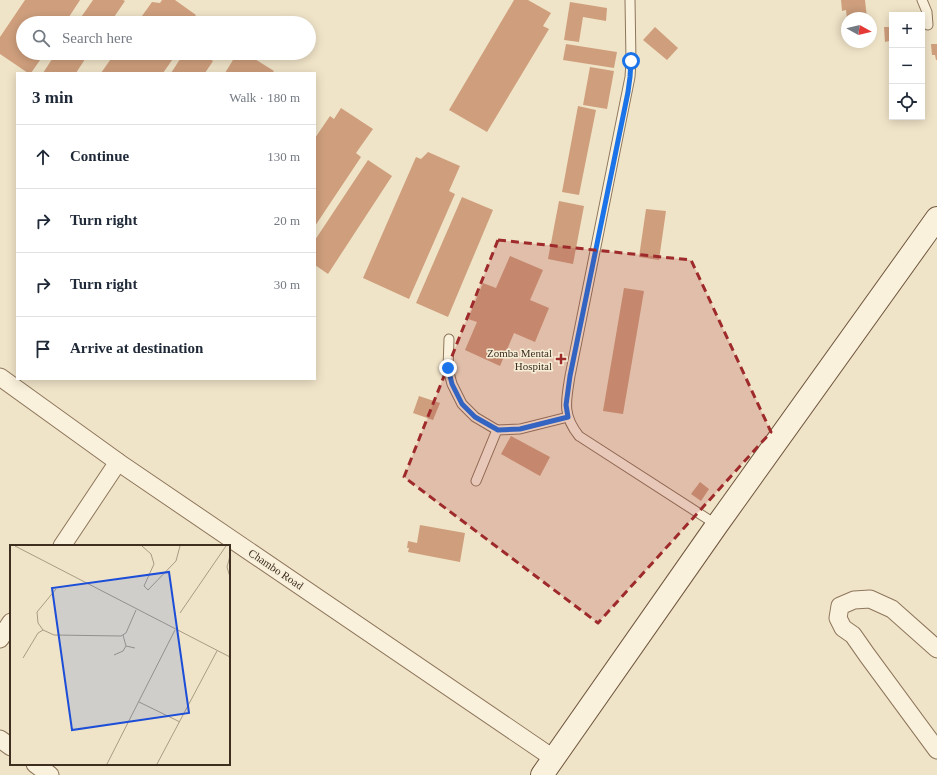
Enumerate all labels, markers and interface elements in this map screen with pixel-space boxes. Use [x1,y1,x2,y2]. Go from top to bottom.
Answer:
north arrow [841,12,877,48]
map controls [889,12,925,120]
button: + [889,12,925,48]
search box [16,16,316,60]
icon: search [30,27,52,49]
text: Search here [62,30,132,46]
button: − [889,48,925,84]
route start [622,52,640,70]
button: locate [889,84,925,120]
text: 3 min [32,88,73,107]
text: Walk · 180 m [229,90,300,105]
icon: ahead [32,146,54,168]
text: Continue [70,148,129,164]
text: 130 m [267,149,300,164]
icon: right [32,210,54,232]
text: Turn right [70,212,137,228]
text: 20 m [274,213,300,228]
icon: right [32,274,54,296]
text: Turn right [70,276,137,292]
text: 30 m [274,277,300,292]
icon: arrive [32,338,54,360]
text: Arrive at destination [70,340,203,356]
place label: Zomba Mental Hospital [487,347,552,372]
marker: Zomba Mental Hospital [555,353,567,365]
route end [439,359,457,377]
inset map [10,545,230,765]
street label: Chambo Road [246,546,306,592]

